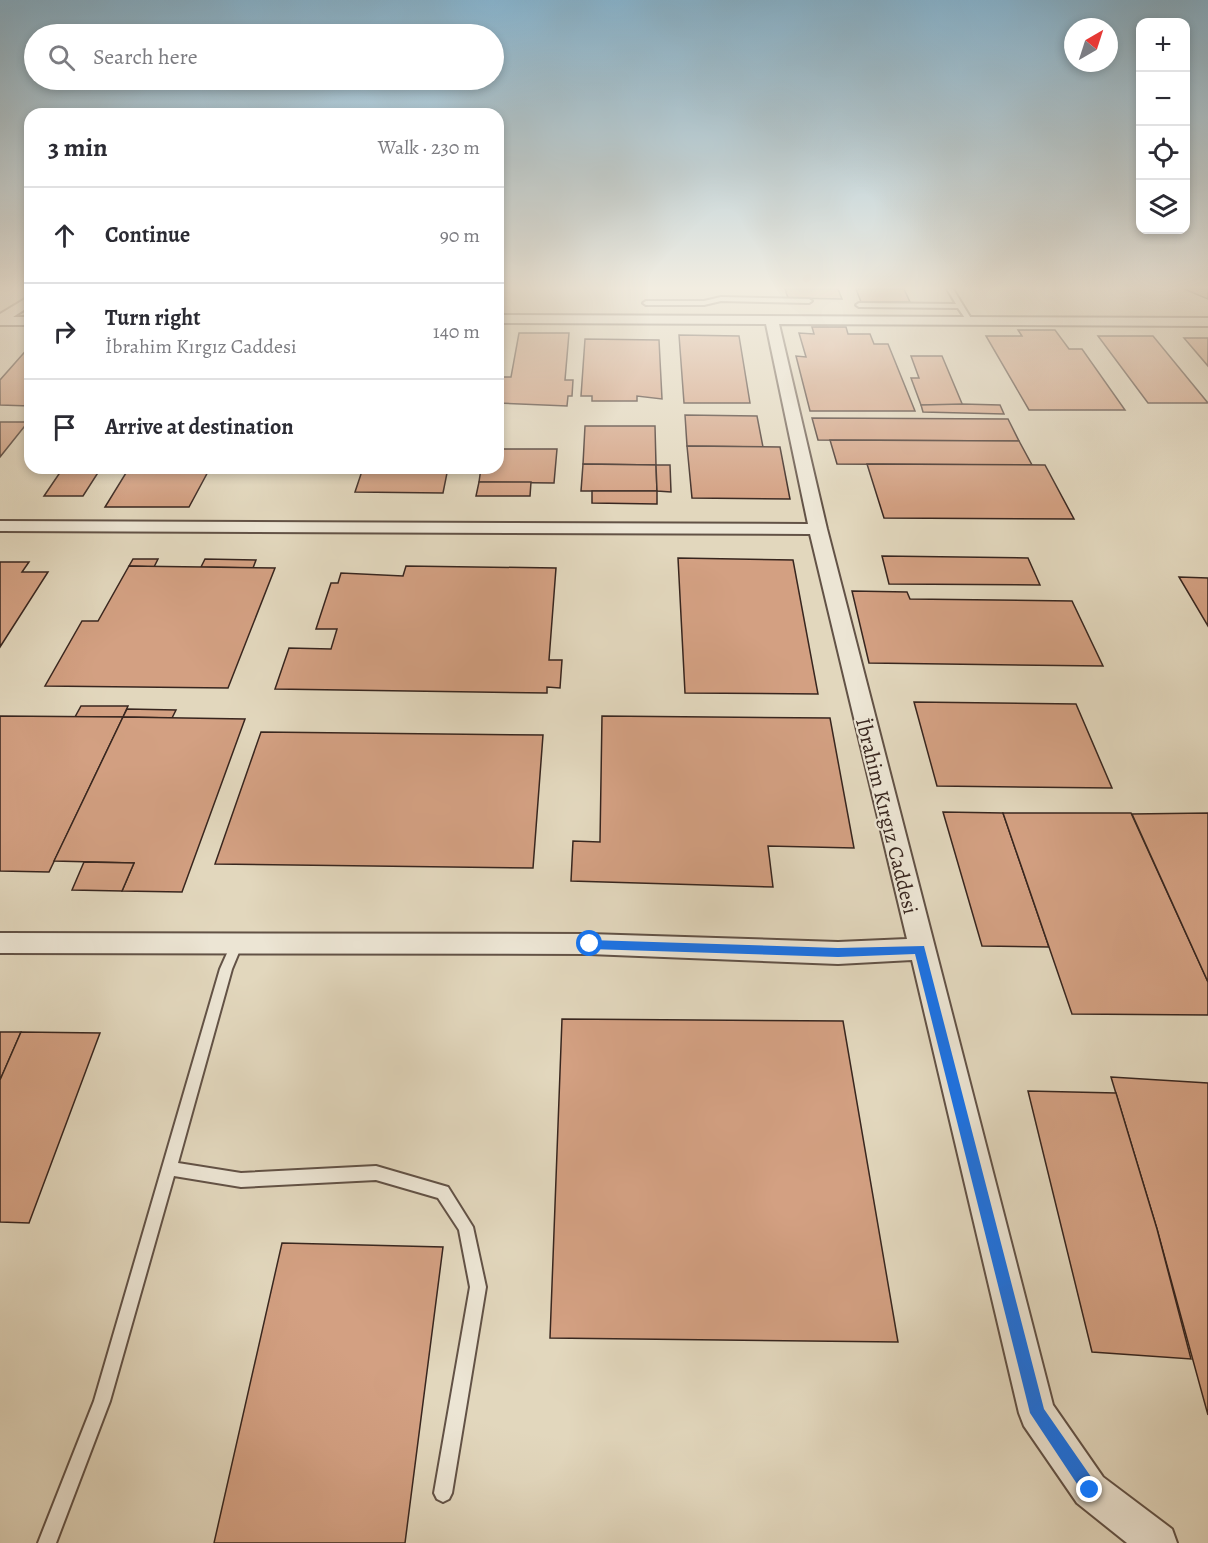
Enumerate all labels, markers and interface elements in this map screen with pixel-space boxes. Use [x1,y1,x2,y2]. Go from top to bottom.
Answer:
north arrow [1064,18,1118,72]
map controls [1136,18,1190,234]
button: + [1136,18,1190,72]
search box [24,24,504,90]
icon: search [45,41,78,74]
text: Search here [93,42,198,72]
button: − [1136,72,1190,126]
button: locate [1136,126,1190,180]
text: 3 min [48,130,108,165]
text: Walk · 230 m [378,134,480,161]
button: layers [1136,180,1190,234]
icon: ahead [48,219,81,252]
text: Continue [105,220,190,250]
text: 90 m [440,222,480,249]
text: Turn right [105,303,201,333]
icon: right [48,315,81,348]
text: 140 m [433,318,480,345]
text: İbrahim Kırgız Caddesi [105,333,297,360]
icon: arrive [48,411,81,444]
text: Arrive at destination [105,412,294,442]
street label: İbrahim Kırgız Caddesi [849,715,925,917]
route start [576,930,602,956]
route end [1076,1476,1102,1502]

